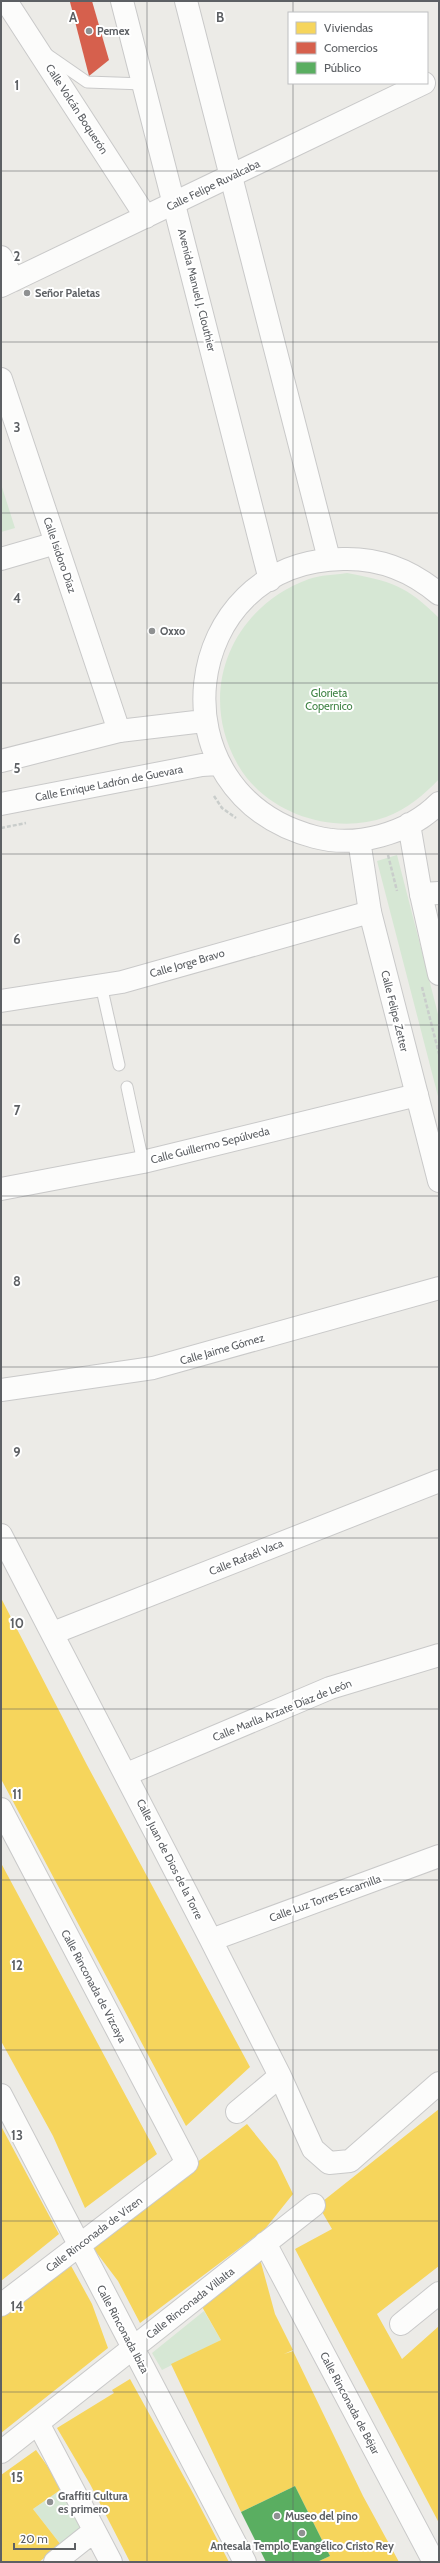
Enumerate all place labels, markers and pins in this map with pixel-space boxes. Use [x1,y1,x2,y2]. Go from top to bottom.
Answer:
place label: Pemex [97,24,130,38]
marker: Pemex [84,26,94,36]
place label: Señor Paletas [35,286,100,300]
marker: Señor Paletas [22,288,32,298]
place label: Oxxo [160,624,185,638]
marker: Oxxo [147,626,157,636]
place label: Graffiti Cultura es primero [58,2489,128,2516]
marker: Graffiti Cultura es primero [45,2497,55,2507]
place label: Museo del pino [285,2509,358,2523]
marker: Museo del pino [272,2511,282,2521]
marker: Antesala Templo Evangélico Cristo Rey [297,2528,307,2538]
place label: Antesala Templo Evangélico Cristo Rey [210,2539,394,2553]

